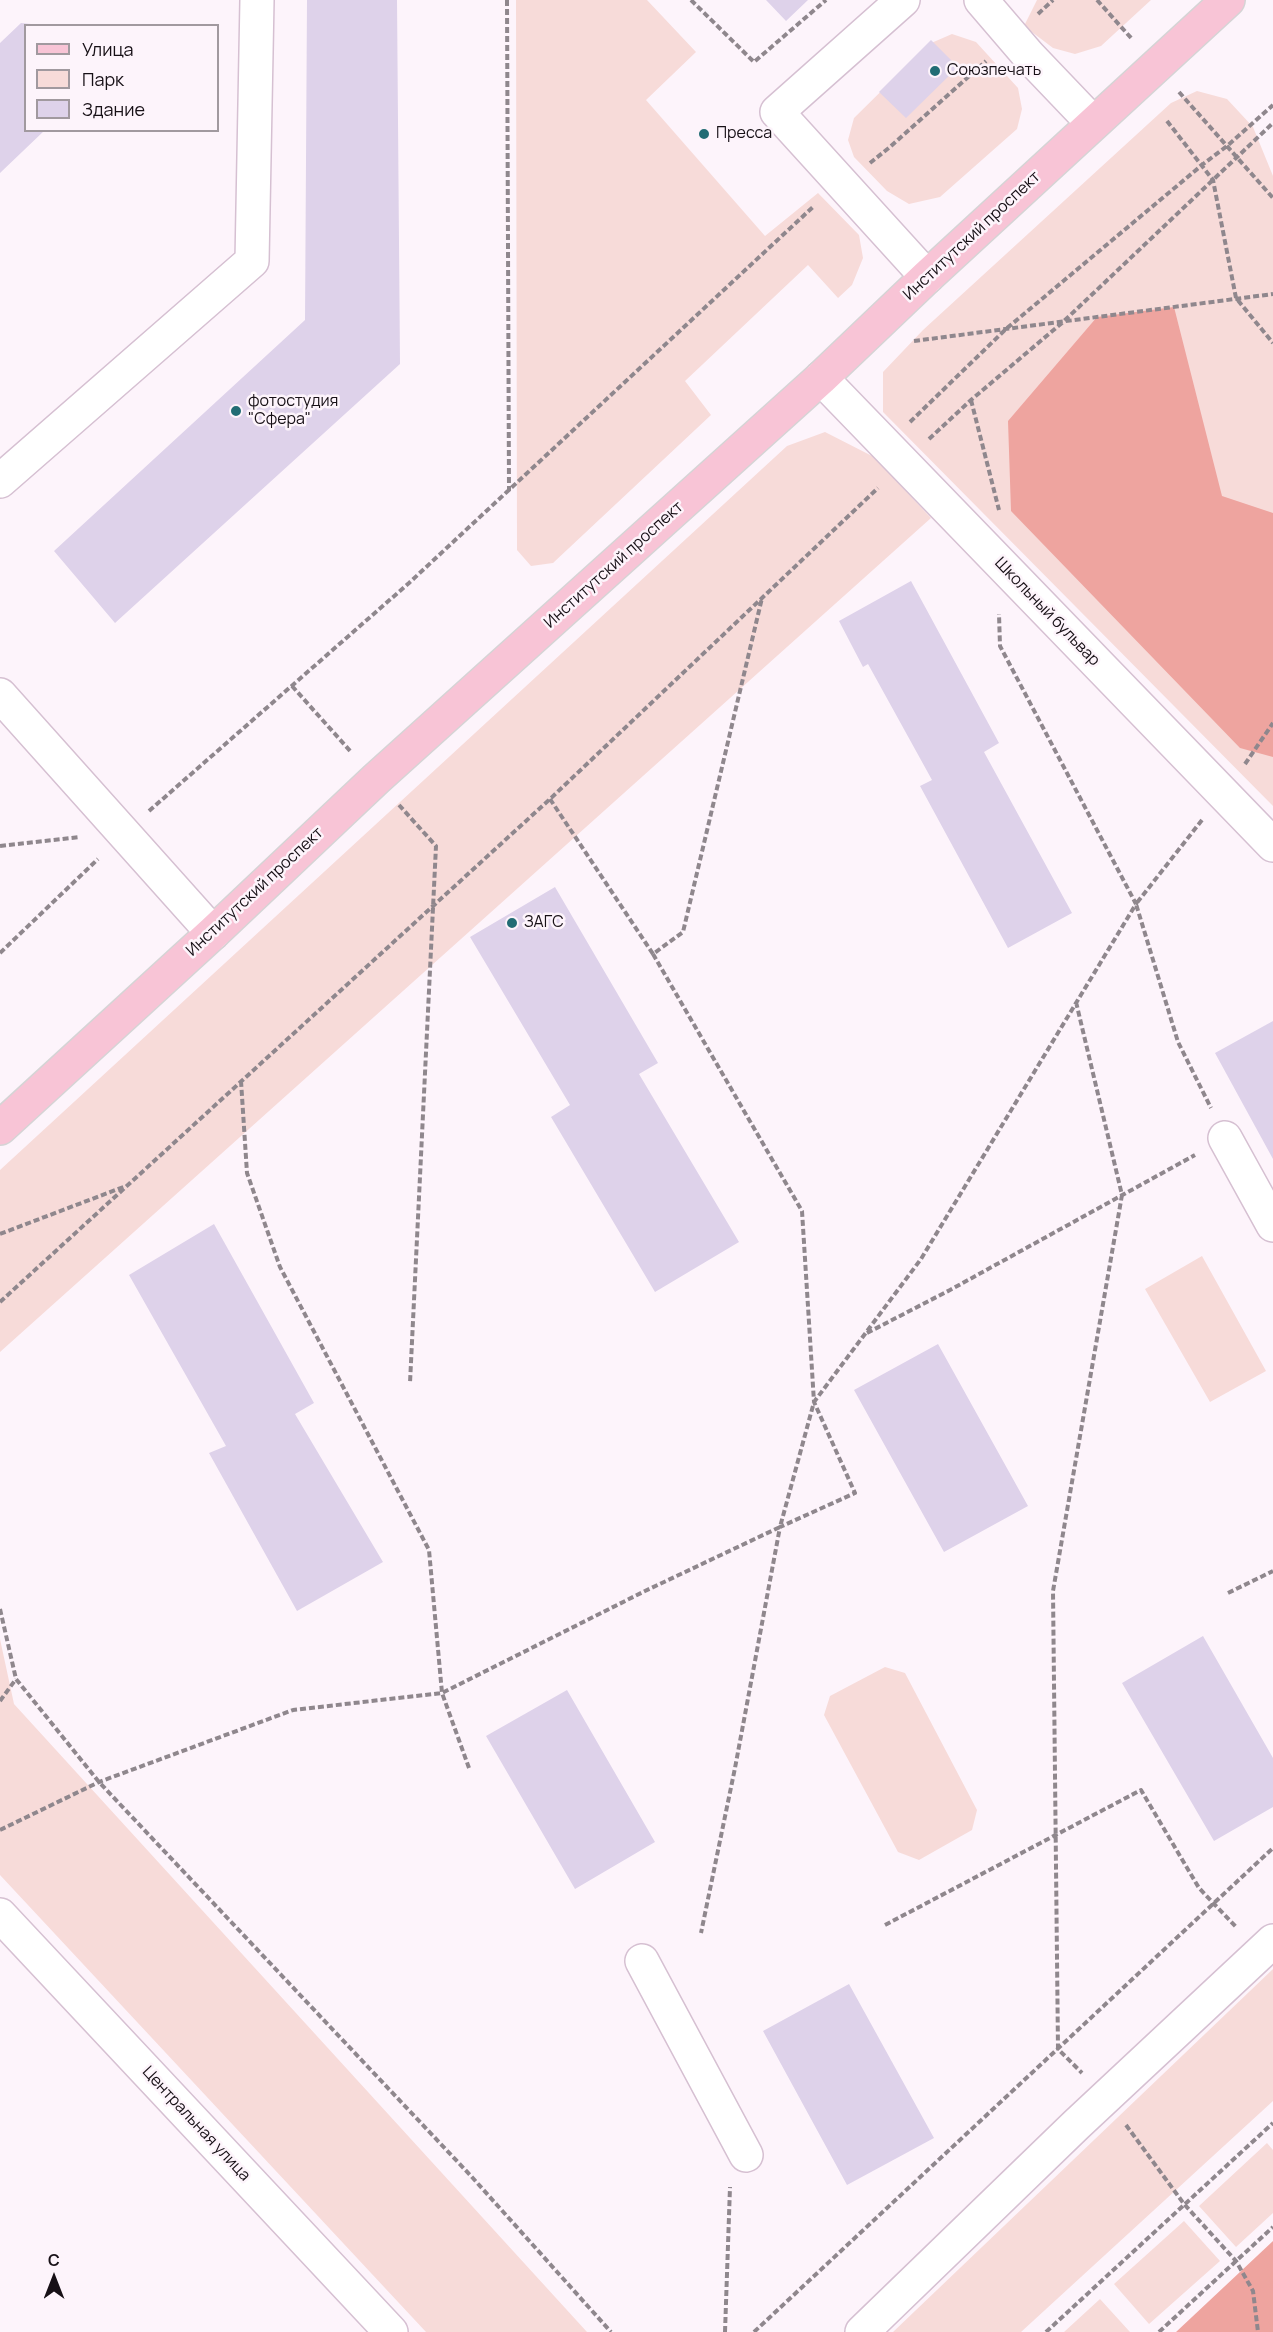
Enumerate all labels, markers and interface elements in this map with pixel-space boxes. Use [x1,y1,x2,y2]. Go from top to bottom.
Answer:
legend [24,24,219,132]
text: Улица [82,37,134,61]
place label: Союзпечать [947,61,1041,81]
marker: Союзпечать [928,64,942,78]
text: Парк [82,67,124,91]
text: Здание [82,97,145,121]
place label: Пресса [716,124,772,144]
marker: Пресса [697,127,711,141]
street label: Институтский проспект [900,168,1044,304]
place label: фотостудия "Сфера" [248,392,338,430]
marker: фотостудия "Сфера" [229,404,243,418]
street label: Институтский проспект [541,498,687,632]
street label: Школьный бульвар [990,554,1104,670]
street label: Институтский проспект [183,824,327,960]
place label: ЗАГС [524,913,564,933]
marker: ЗАГС [505,916,519,930]
street label: Центральная улица [138,2063,254,2185]
north arrow [24,2248,84,2308]
text: С [48,2249,60,2271]

